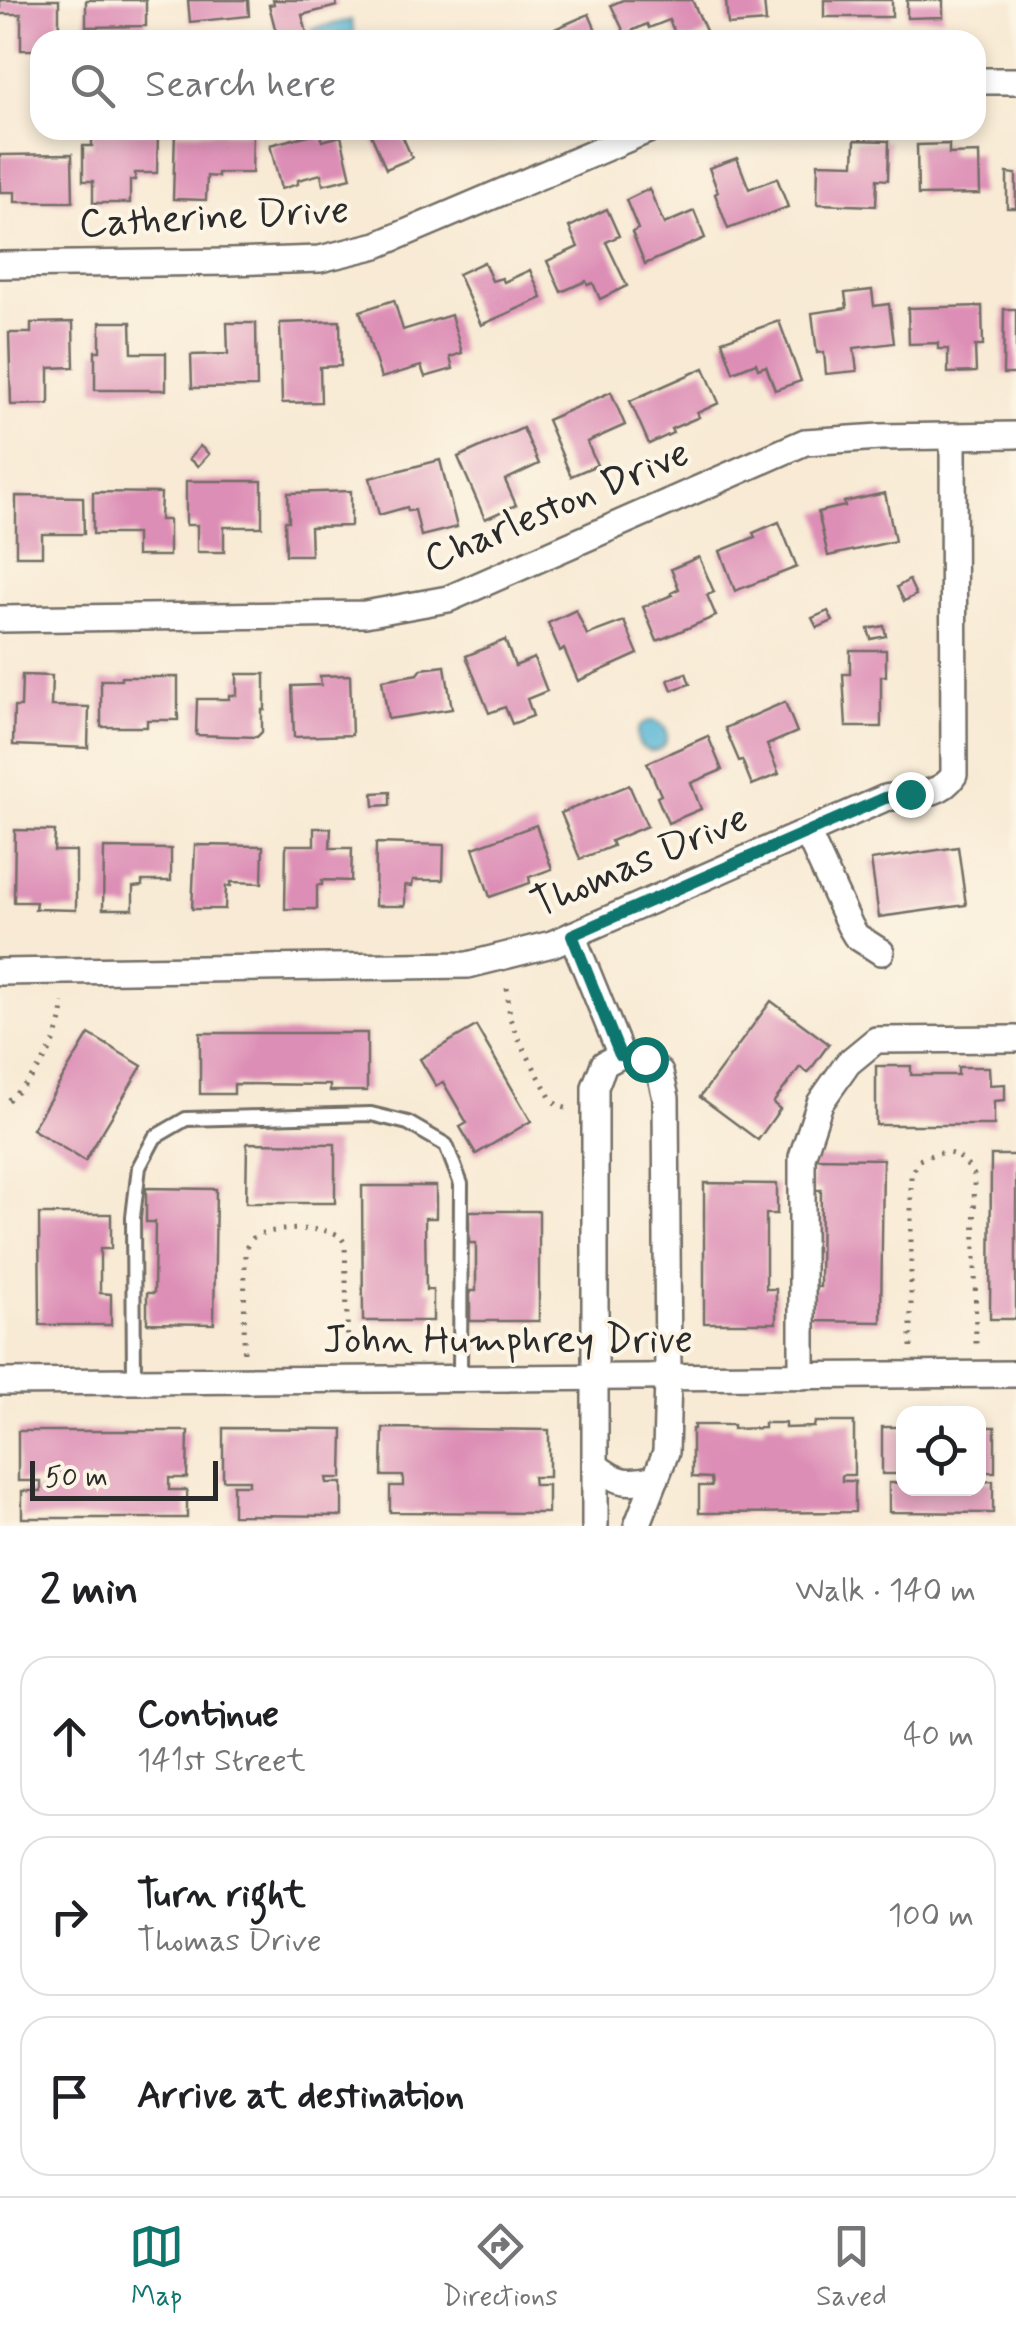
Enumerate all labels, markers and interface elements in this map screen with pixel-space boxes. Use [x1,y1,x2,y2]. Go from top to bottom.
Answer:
search box [30,30,986,140]
icon: search [65,58,120,113]
text: Search here [145,61,336,110]
street label: Catherine Drive [77,185,351,251]
street label: Charleston Drive [416,428,698,586]
route end [888,772,934,818]
street label: Thomas Drive [524,793,756,931]
route start [623,1037,669,1083]
street label: John Humphrey Drive [323,1315,693,1367]
map controls [896,1406,986,1496]
button: locate [896,1406,986,1496]
scale bar [30,1456,218,1500]
text: 50 m [45,1460,108,1497]
text: 2 min [40,1564,139,1619]
text: Walk · 140 m [795,1570,976,1612]
text: Continue [137,1691,279,1740]
icon: ahead [42,1709,97,1764]
text: 40 m [903,1715,974,1757]
text: 141st Street [137,1740,306,1782]
text: Turn right [137,1871,306,1920]
icon: right [42,1889,97,1944]
text: 100 m [888,1895,974,1937]
text: Thomas Drive [137,1920,322,1962]
icon: arrive [42,2069,97,2124]
text: Arrive at destination [137,2072,464,2121]
tab: Map [129,2219,184,2316]
tab: Directions [443,2219,558,2316]
tab: Saved [816,2219,887,2316]

